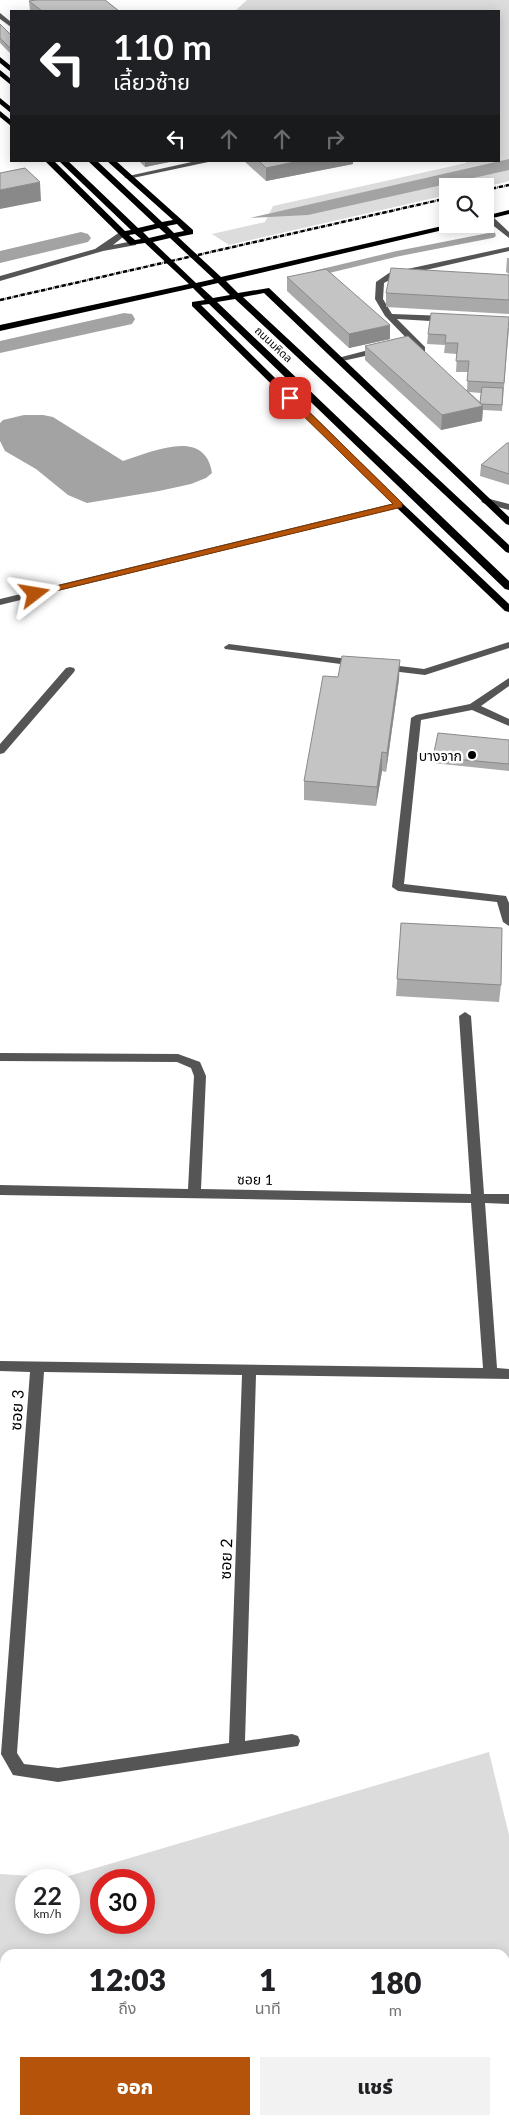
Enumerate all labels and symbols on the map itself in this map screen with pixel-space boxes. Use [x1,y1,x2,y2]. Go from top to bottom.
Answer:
street label: ถนนมหิดล [253,323,295,365]
pin [269,377,311,419]
position arrow [8,567,60,619]
place label: บางจาก [419,747,462,764]
marker: บางจาก [466,749,478,761]
street label: ซอย 1 [237,1170,273,1188]
street label: ซอย 3 [5,1389,27,1431]
street label: ซอย 2 [215,1538,235,1580]
speed limit sign: 30 [90,1869,155,1934]

